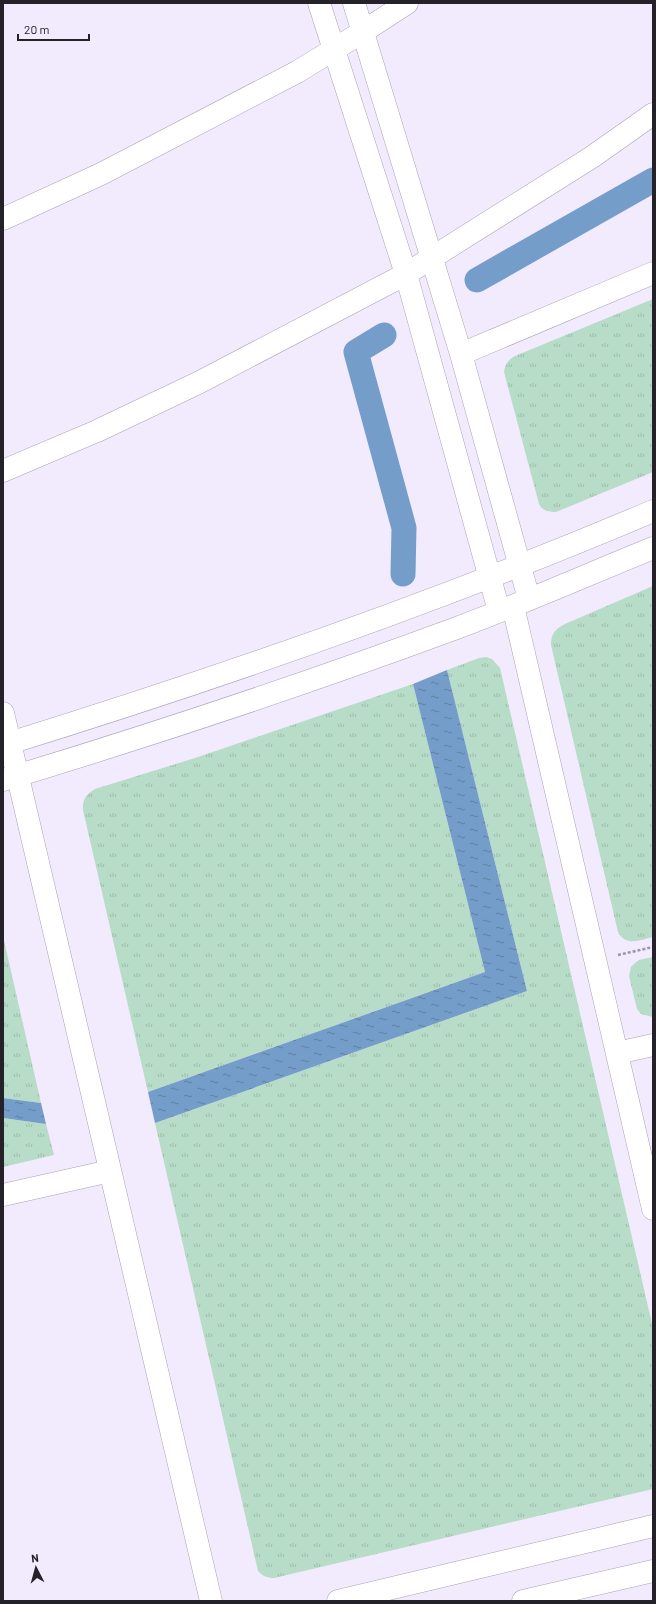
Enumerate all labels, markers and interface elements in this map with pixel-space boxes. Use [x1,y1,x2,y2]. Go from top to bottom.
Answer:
scale bar [18,16,89,42]
text: 20 m [24,22,50,36]
north arrow [16,1548,56,1588]
text: N [31,1551,39,1564]

